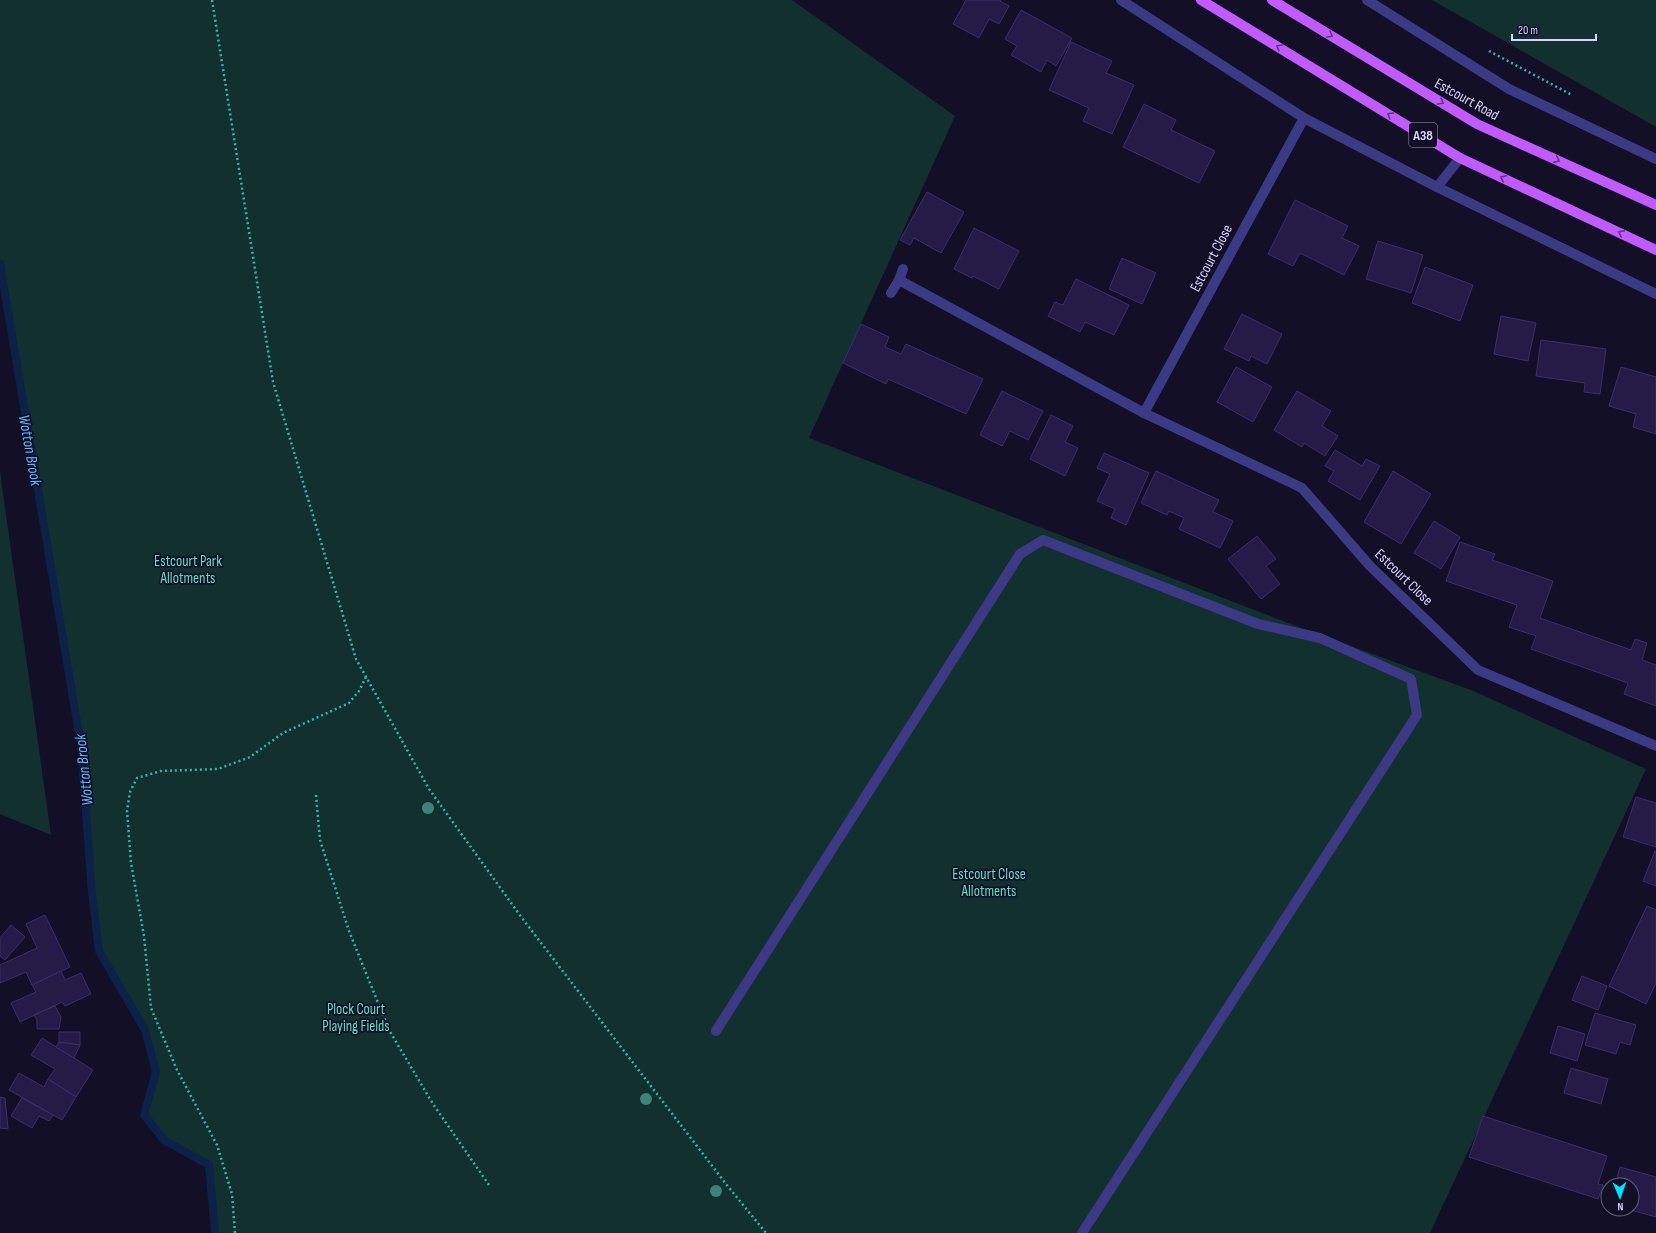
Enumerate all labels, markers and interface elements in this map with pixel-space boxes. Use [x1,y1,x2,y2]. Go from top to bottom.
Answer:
scale bar [1512,16,1596,42]
text: 20 m [1518,23,1538,38]
one-way arrow [1326,30,1333,37]
one-way arrow [1276,45,1283,52]
street label: Estcourt Road [1431,74,1502,125]
one-way arrow [1437,97,1444,105]
one-way arrow [1387,112,1394,120]
road number: A38 [1409,123,1437,147]
one-way arrow [1552,155,1560,163]
one-way arrow [1500,175,1507,183]
street label: Estcourt Close [1186,221,1237,295]
one-way arrow [1617,230,1625,238]
water label: Wotton Brook [14,413,45,488]
street label: Estcourt Close [1371,545,1437,610]
park label: Estcourt Park Allotments [154,552,222,588]
water label: Wotton Brook [71,732,98,807]
park label: Estcourt Close Allotments [952,865,1026,901]
park label: Plock Court Playing Fields [322,1000,390,1036]
north arrow [1600,1177,1640,1217]
text: N [1617,1200,1623,1213]

